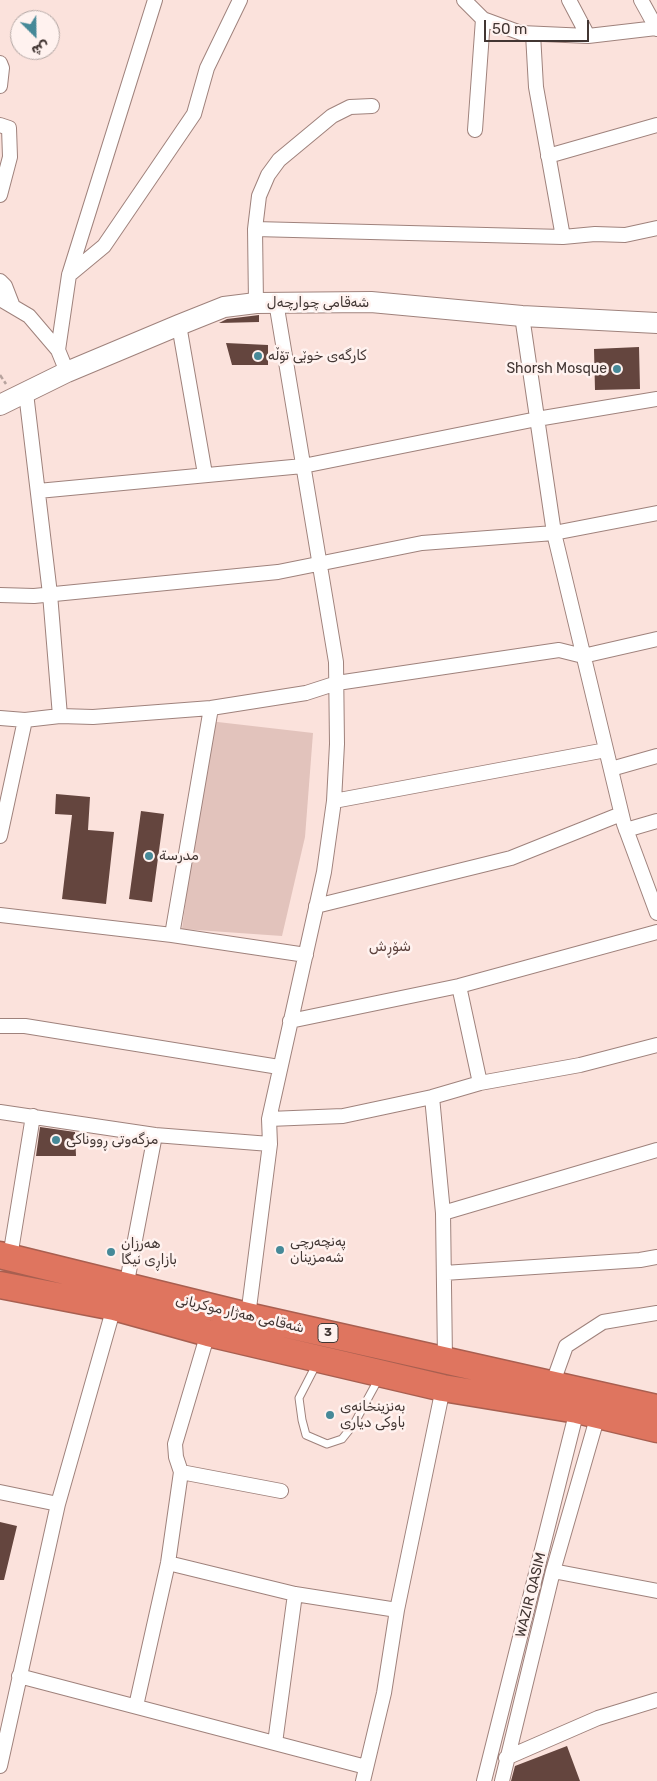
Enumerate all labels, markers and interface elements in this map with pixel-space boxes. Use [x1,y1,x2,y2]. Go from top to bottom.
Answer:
north arrow [10,10,60,60]
scale bar [487,10,592,42]
text: 50 m [492,20,527,38]
text: ش [29,37,52,60]
street label: شەقامی چوارچەل [267,295,369,311]
place label: کارگەی خوێی تۆڵە [268,348,367,364]
marker: کارگەی خوێی تۆڵە [252,350,264,362]
place label: Shorsh Mosque [506,361,607,377]
marker: Shorsh Mosque [611,363,623,375]
place label: مدرسة [159,848,199,864]
marker: مدرسة [143,850,155,862]
district label: شۆڕش [369,938,411,956]
place label: مزگەوتی ڕووناکی [66,1132,158,1148]
marker: مزگەوتی ڕووناکی [50,1134,62,1146]
place label: پەنچەرچی شەمزینان [290,1234,346,1266]
place label: هەرزان بازاڕی نیگا [121,1236,177,1268]
marker: پەنچەرچی شەمزینان [274,1244,286,1256]
marker: هەرزان بازاڕی نیگا [105,1246,117,1258]
street label: شەقامی ھەژار موکریانی [174,1291,306,1337]
road number: 3 [318,1324,338,1342]
place label: بەنزینخانەی باوکی دیاری [340,1399,405,1431]
marker: بەنزینخانەی باوکی دیاری [324,1409,336,1421]
street label: WAZIR QASIM [512,1551,550,1639]

